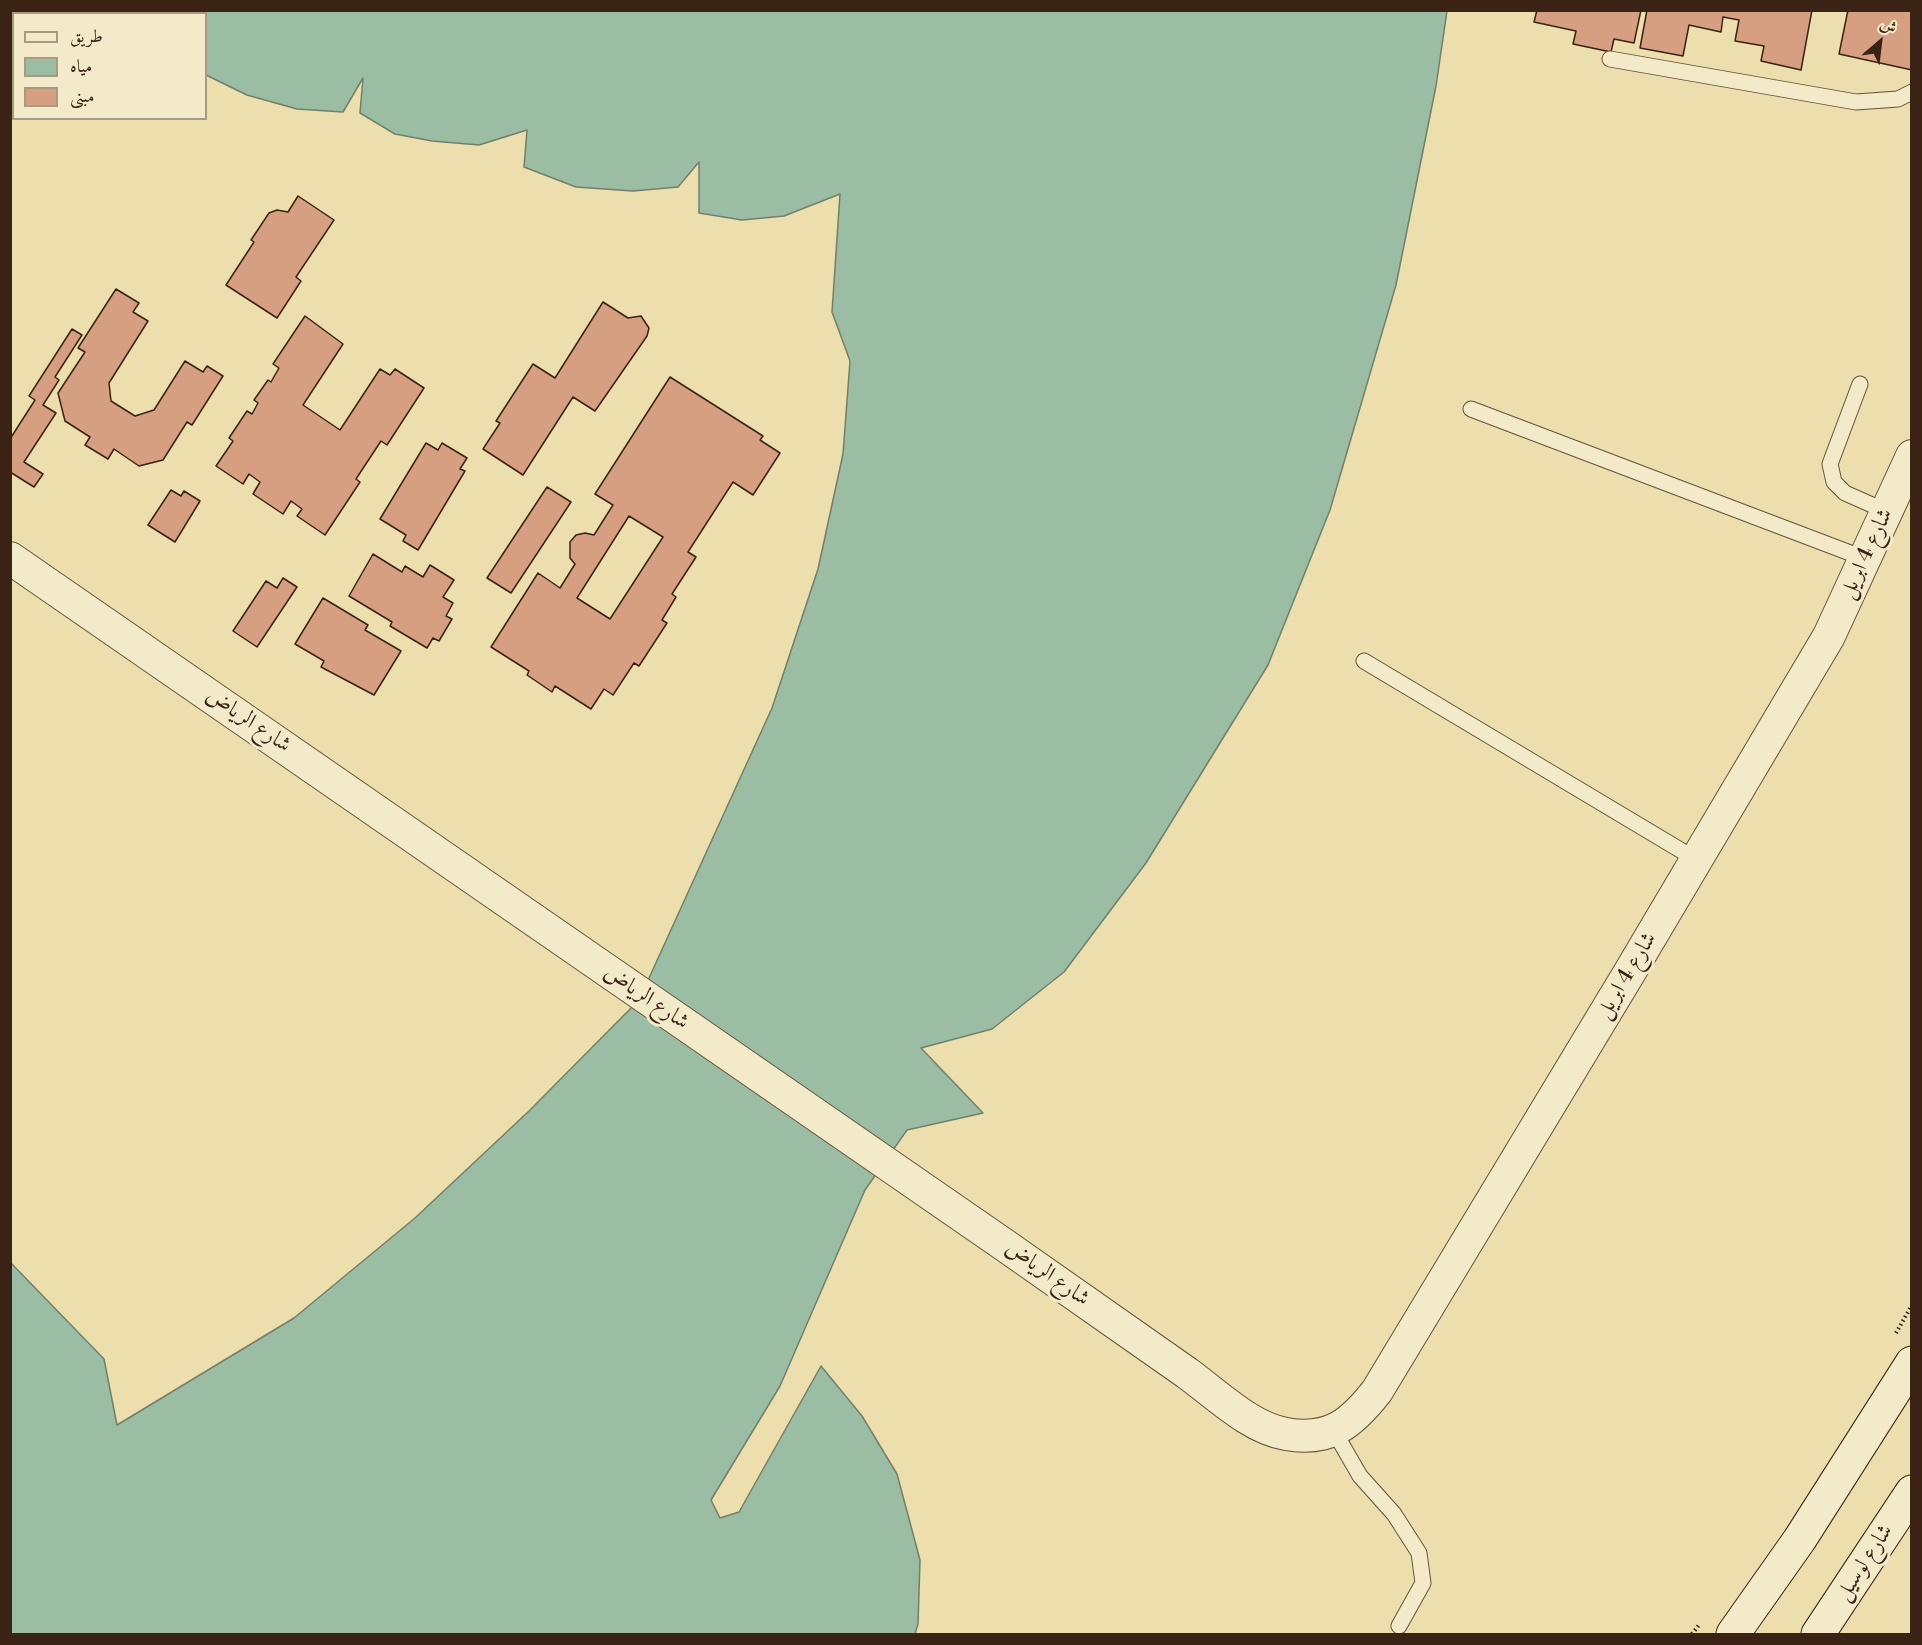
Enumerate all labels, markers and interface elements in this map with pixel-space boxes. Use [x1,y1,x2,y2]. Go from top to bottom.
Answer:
legend [12,12,207,120]
north arrow [1850,12,1910,72]
text: ش [1877,14,1900,39]
text: طريق [70,25,103,48]
text: مياه [70,55,92,78]
text: مبنى [70,85,95,108]
street label: شارع 4 ابريل [1835,505,1899,603]
street label: شارع الرياض [200,683,296,759]
street label: شارع 4 ابريل [1591,928,1663,1024]
street label: شارع الرياض [598,960,694,1036]
street label: شارع الرياض [1000,1235,1094,1313]
street label: شارع لوسيل [1830,1520,1900,1606]

